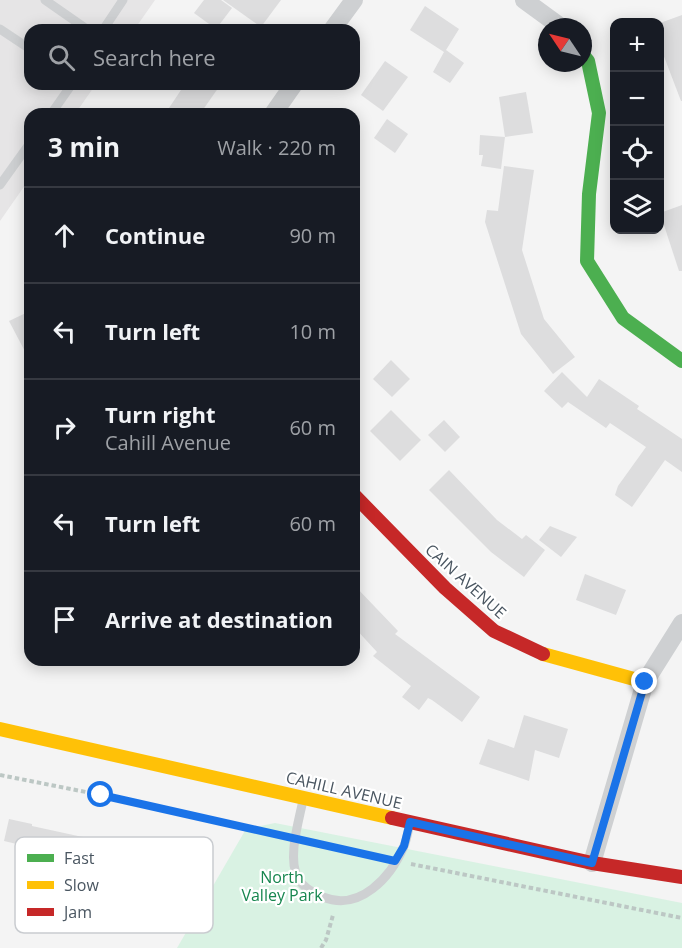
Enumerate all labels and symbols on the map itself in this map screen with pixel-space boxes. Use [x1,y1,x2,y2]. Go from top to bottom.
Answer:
north arrow [538,18,592,72]
street label: CAIN AVENUE [421,539,511,623]
route end [631,668,657,694]
street label: CAHILL AVENUE [284,766,404,814]
route start [87,781,113,807]
legend [15,837,213,933]
text: Fast [64,847,95,869]
park label: North Valley Park [241,866,323,906]
text: Slow [64,874,99,896]
text: Jam [62,901,92,923]

